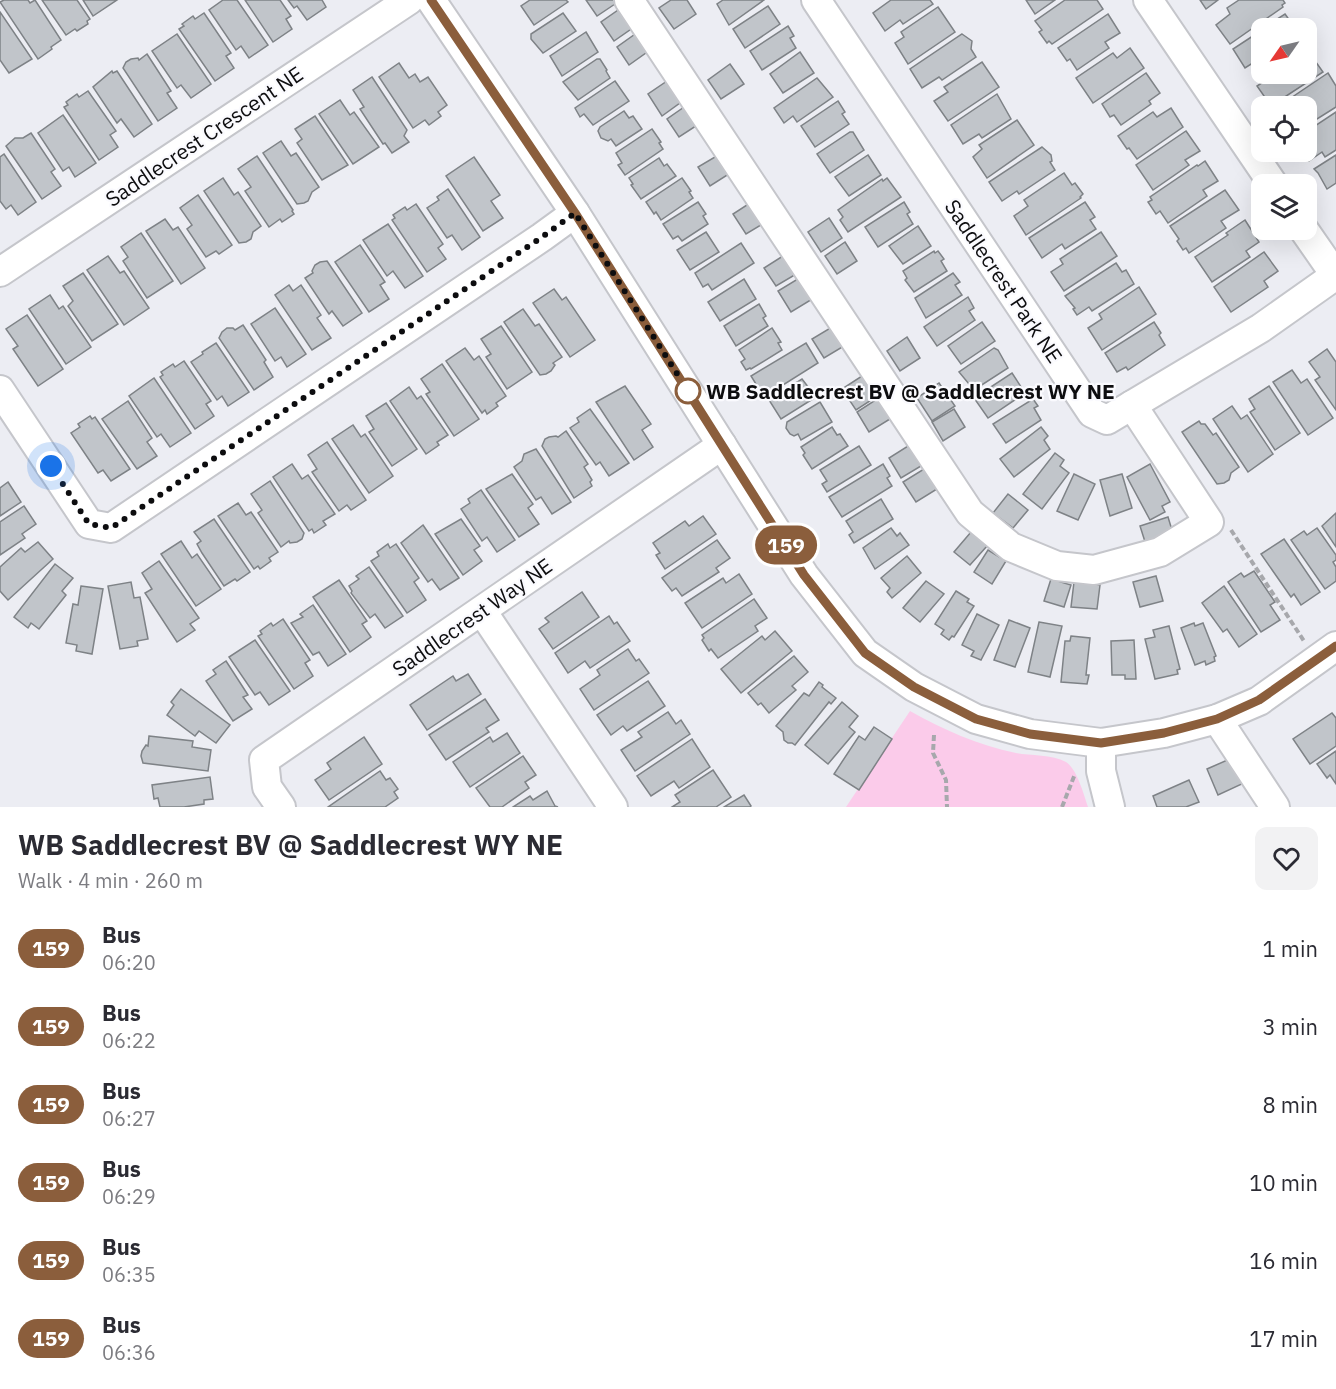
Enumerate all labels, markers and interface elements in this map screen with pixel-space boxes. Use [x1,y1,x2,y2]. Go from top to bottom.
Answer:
north arrow [1251,18,1317,84]
map controls [1251,18,1317,240]
street label: Saddlecrest Crescent NE [100,59,308,213]
button: locate [1251,96,1317,162]
button: layers [1251,174,1317,240]
street label: Saddlecrest Park NE [939,194,1069,368]
place label: WB Saddlecrest BV @ Saddlecrest WY NE [706,377,1115,405]
marker: WB Saddlecrest BV @ Saddlecrest WY NE [675,378,701,404]
your location [36,451,66,481]
line badge: 159 [752,526,820,564]
text: 159 [767,531,805,559]
street label: Saddlecrest Way NE [386,551,558,683]
text: WB Saddlecrest BV @ Saddlecrest WY NE [18,826,563,863]
button: heart [1255,827,1318,890]
text: Walk · 4 min · 260 m [18,867,203,894]
text: Bus [102,920,141,949]
text: 159 [32,934,70,962]
text: 1 min [1262,934,1318,963]
text: 06:20 [102,949,156,976]
text: Bus [102,998,141,1027]
text: 159 [32,1012,70,1040]
text: 3 min [1262,1012,1318,1041]
text: 06:22 [102,1027,156,1054]
text: Bus [102,1076,141,1105]
text: 159 [32,1090,70,1118]
text: 8 min [1262,1090,1318,1119]
text: 06:27 [102,1105,156,1132]
text: Bus [102,1154,141,1183]
text: 159 [32,1168,70,1196]
text: 10 min [1249,1168,1318,1197]
text: 06:29 [102,1183,156,1210]
text: Bus [102,1232,141,1261]
text: 159 [32,1246,70,1274]
text: 16 min [1249,1246,1318,1275]
text: 06:35 [102,1261,156,1288]
text: Bus [102,1310,141,1339]
text: 159 [32,1324,70,1352]
text: 17 min [1249,1324,1318,1353]
text: 06:36 [102,1339,156,1366]

